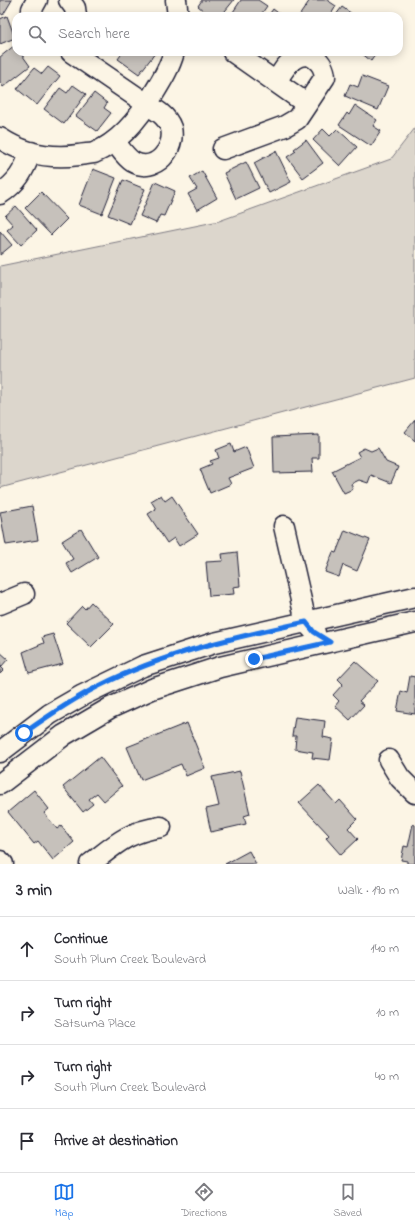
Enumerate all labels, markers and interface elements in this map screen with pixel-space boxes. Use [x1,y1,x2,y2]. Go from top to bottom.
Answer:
search box [12,12,403,56]
icon: search [26,23,48,45]
text: Search here [58,23,130,45]
route end [245,650,263,668]
route start [15,724,33,742]
text: 3 min [16,878,52,903]
text: Walk · 190 m [338,881,399,900]
text: Continue [54,928,108,950]
icon: ahead [16,938,38,960]
text: 140 m [371,939,399,958]
text: South Plum Creek Boulevard [54,950,206,969]
text: Turn right [54,992,112,1014]
icon: right [16,1002,38,1024]
text: 10 m [376,1003,399,1022]
text: Satsuma Place [54,1014,136,1033]
text: Turn right [54,1056,112,1078]
icon: right [16,1066,38,1088]
text: 40 m [375,1067,399,1086]
text: South Plum Creek Boulevard [54,1078,206,1097]
icon: arrive [16,1130,38,1152]
text: Arrive at destination [54,1130,178,1152]
tab: Map [53,1181,75,1221]
tab: Directions [181,1181,227,1221]
tab: Saved [333,1181,362,1221]

